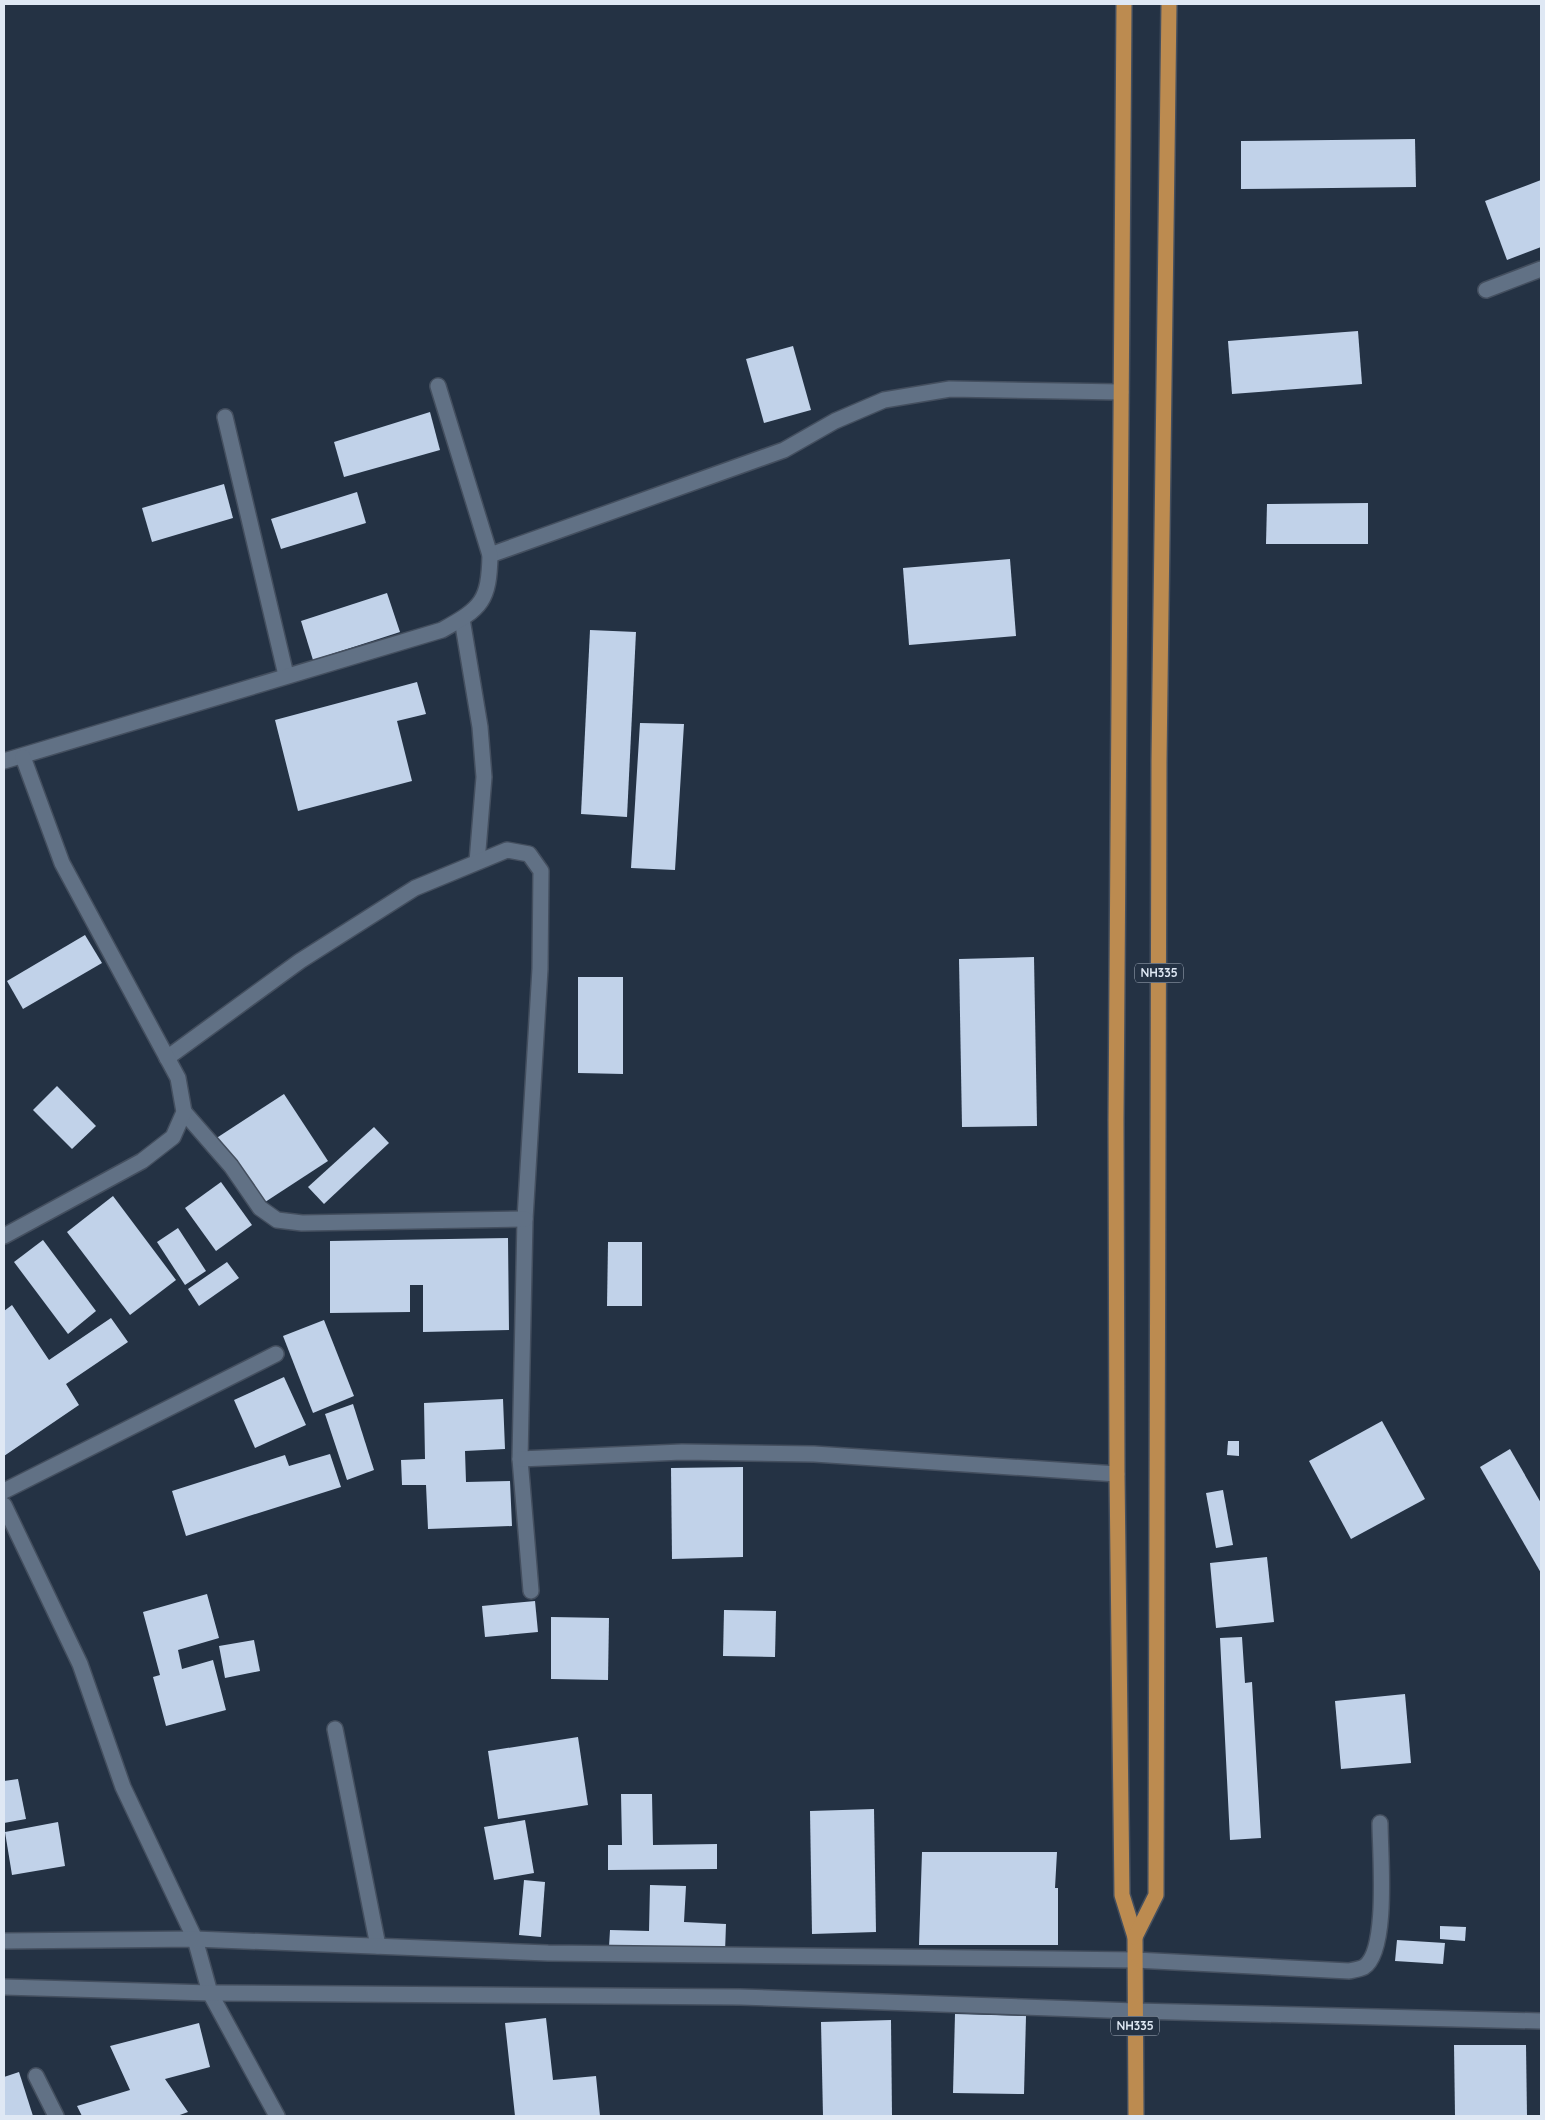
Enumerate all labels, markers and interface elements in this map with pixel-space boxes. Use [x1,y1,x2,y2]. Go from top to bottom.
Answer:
road number: NH335 [1135,964,1183,982]
road number: NH335 [1111,2016,1159,2035]

